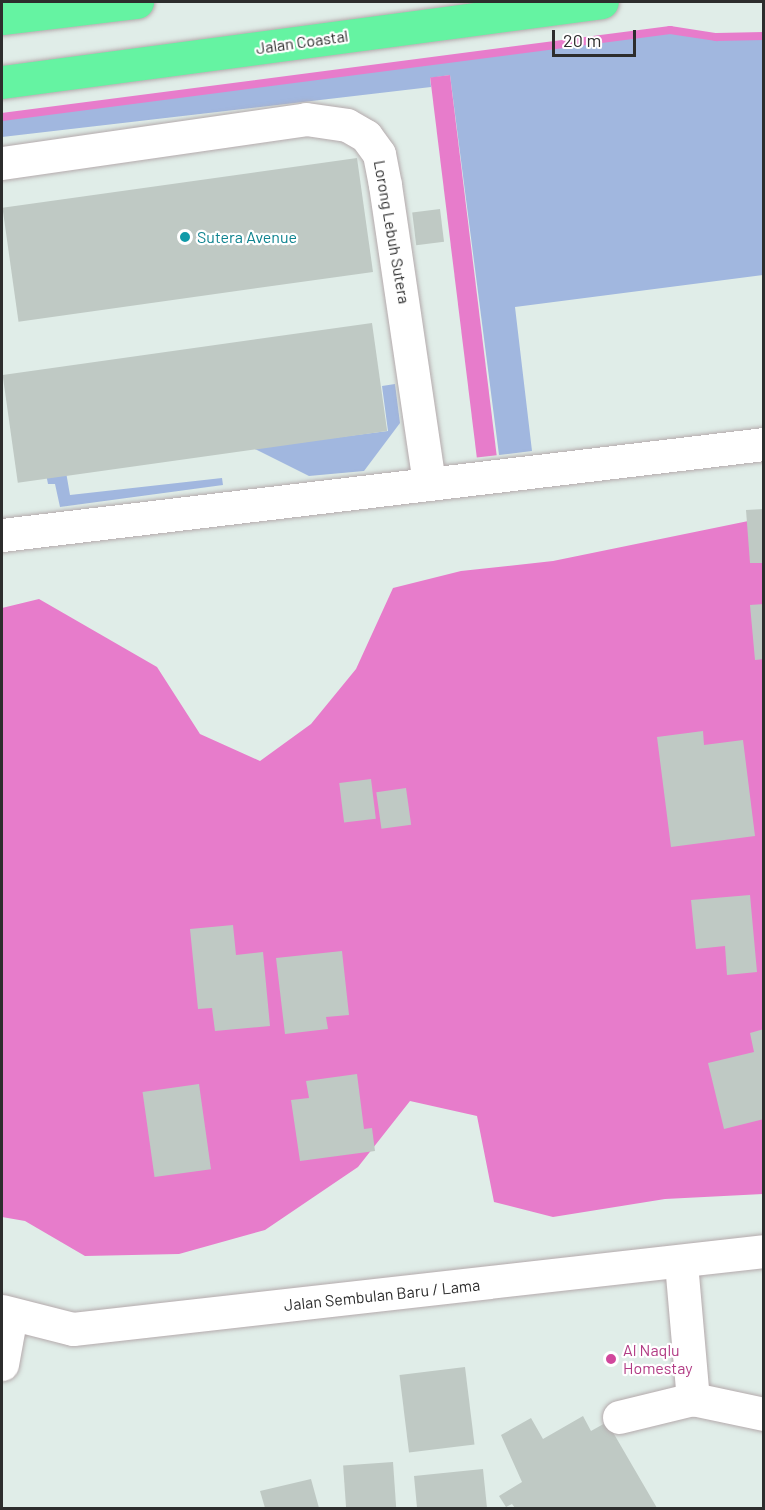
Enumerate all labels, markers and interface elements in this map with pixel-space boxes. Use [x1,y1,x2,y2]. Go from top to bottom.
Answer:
scale bar [555,18,639,56]
street label: Jalan Coastal [255,26,349,58]
text: 20 m [563,29,601,51]
street label: Lorong Lebuh Sutera [370,159,414,305]
place label: Sutera Avenue [197,227,297,247]
marker: Sutera Avenue [178,230,192,244]
street label: Jalan Sembulan Baru / Lama [283,1275,481,1315]
place label: Al Naqlu Homestay [623,1340,693,1378]
marker: Al Naqlu Homestay [604,1352,618,1366]

